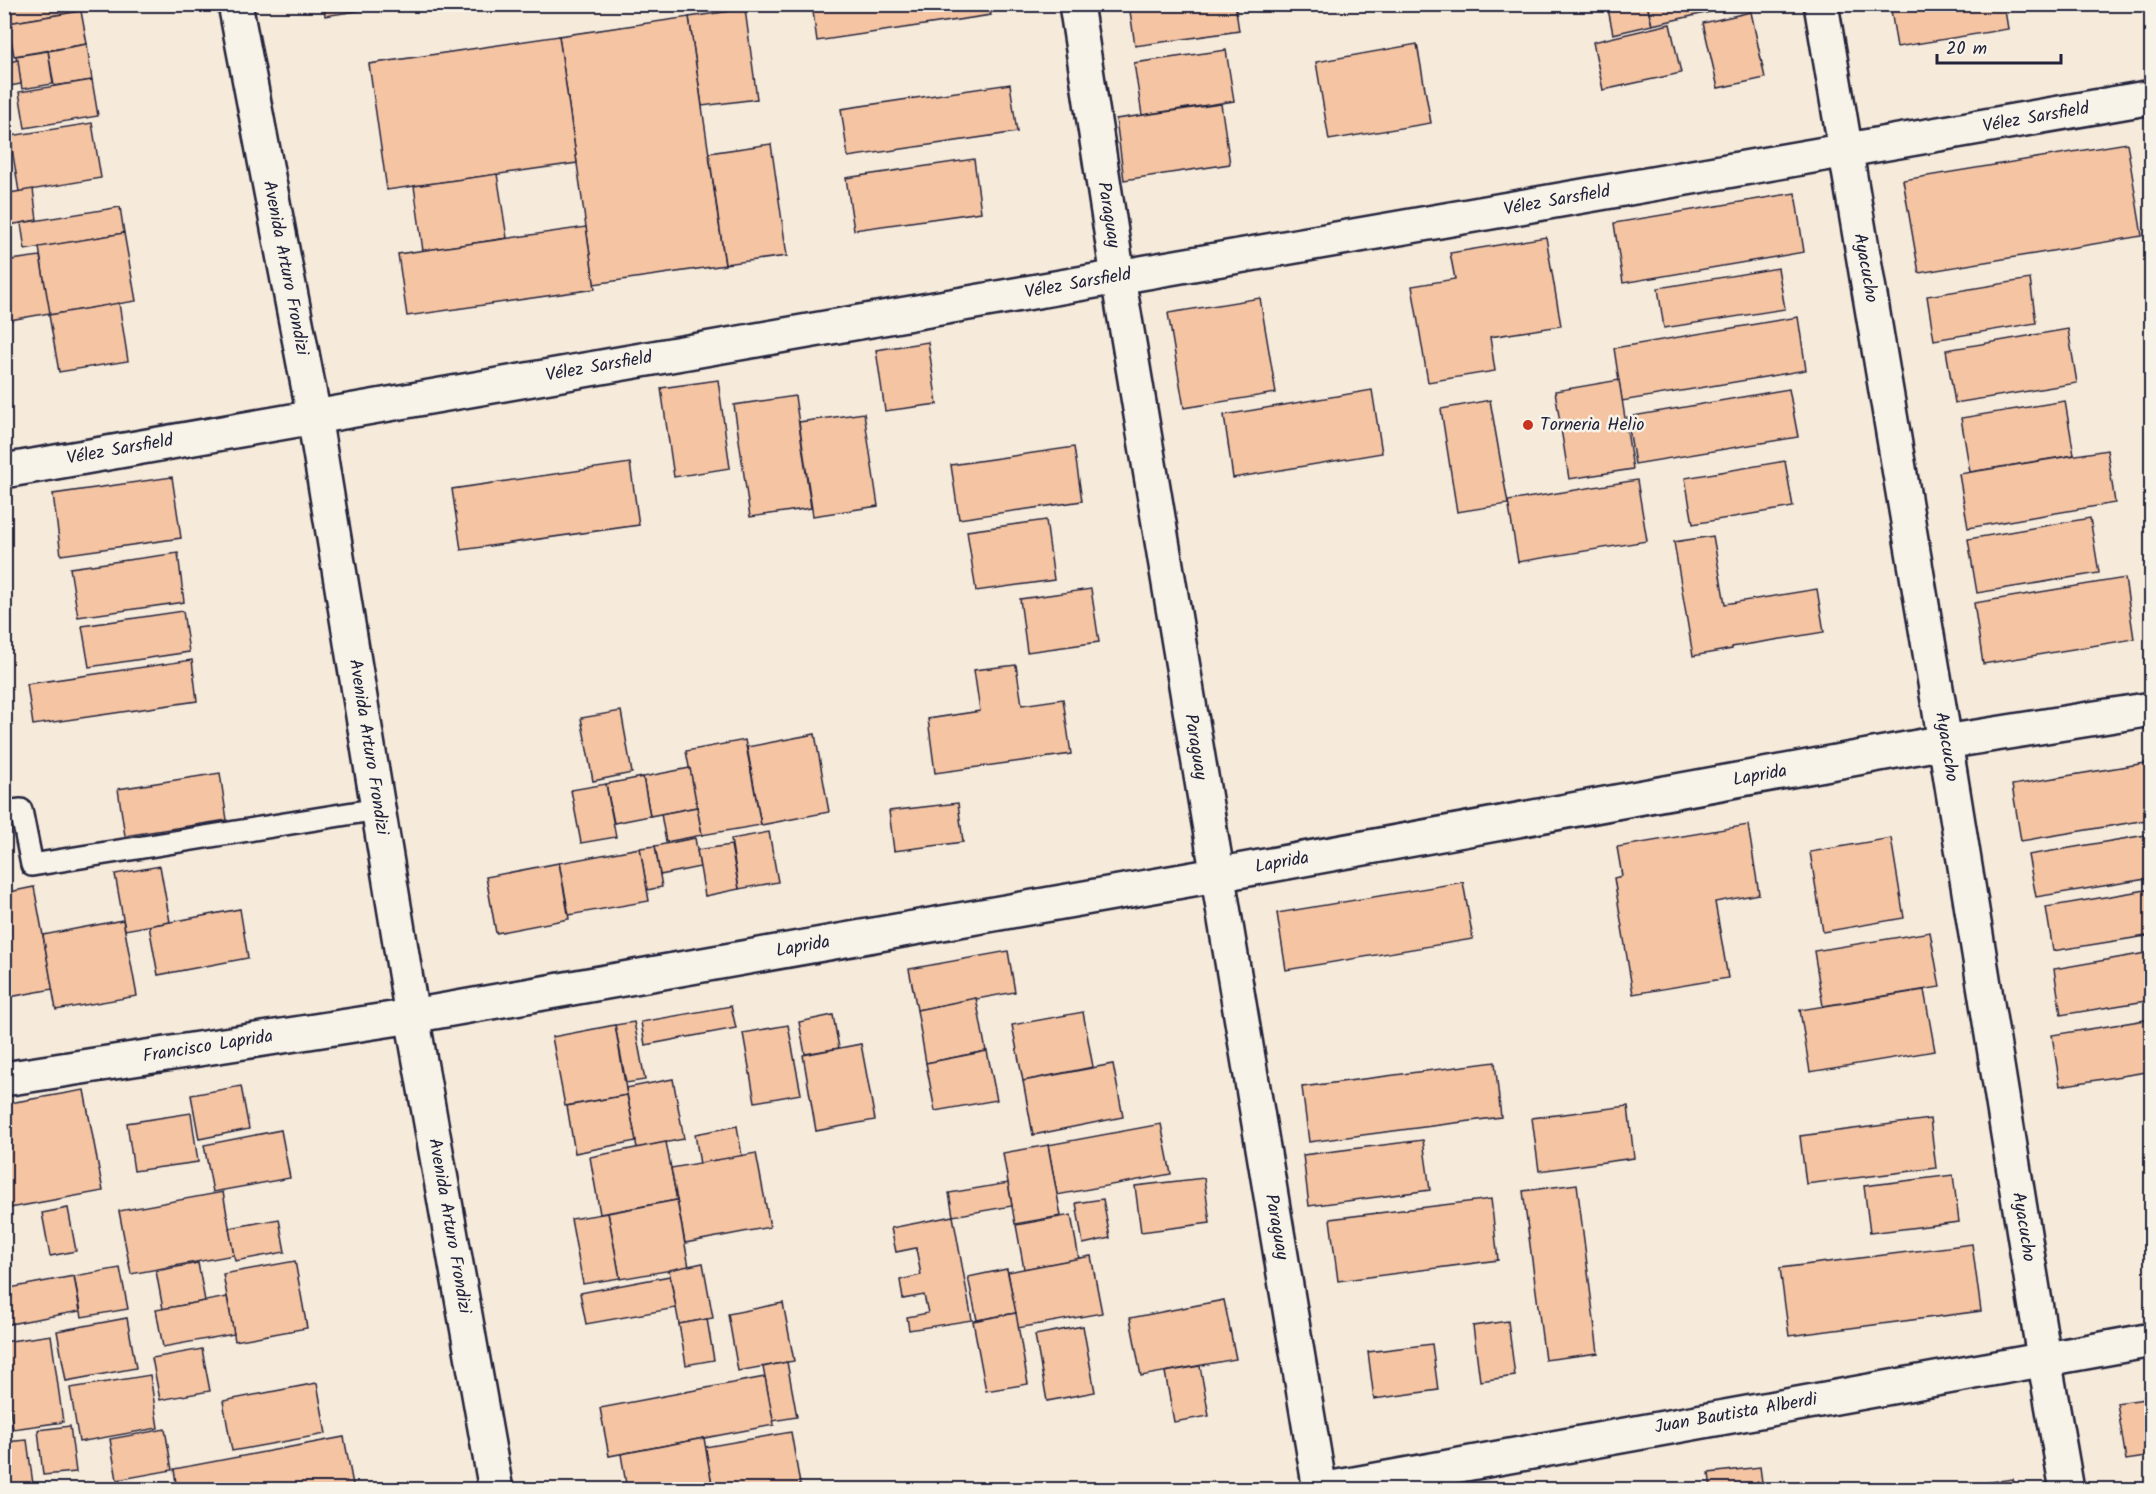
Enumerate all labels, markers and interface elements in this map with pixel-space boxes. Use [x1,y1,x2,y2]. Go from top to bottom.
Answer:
scale bar [1937,27,2062,65]
text: 20 m [1946,35,1987,64]
street label: Vélez Sarsfield [1980,94,2093,142]
street label: Vélez Sarsfield [1501,177,1614,225]
street label: Avenida Arturo Frondizi [254,178,316,359]
street label: Paraguay [1088,180,1128,251]
street label: Ayacucho [1845,231,1885,305]
street label: Vélez Sarsfield [1022,260,1135,308]
street label: Vélez Sarsfield [543,343,656,391]
place label: Torneria Helio [1540,411,1644,440]
marker: Torneria Helio [1521,418,1535,432]
street label: Vélez Sarsfield [64,426,177,474]
street label: Avenida Arturo Frondizi [340,657,396,838]
street label: Ayacucho [1926,710,1966,784]
street label: Paraguay [1175,712,1215,783]
street label: Laprida [1731,757,1789,795]
street label: Laprida [1253,844,1311,882]
street label: Laprida [774,928,832,966]
street label: Francisco Laprida [141,1022,275,1072]
street label: Avenida Arturo Frondizi [419,1136,479,1317]
street label: Ayacucho [2003,1190,2043,1264]
street label: Paraguay [1256,1192,1296,1263]
street label: Juan Bautista Alberdi [1652,1385,1820,1443]

